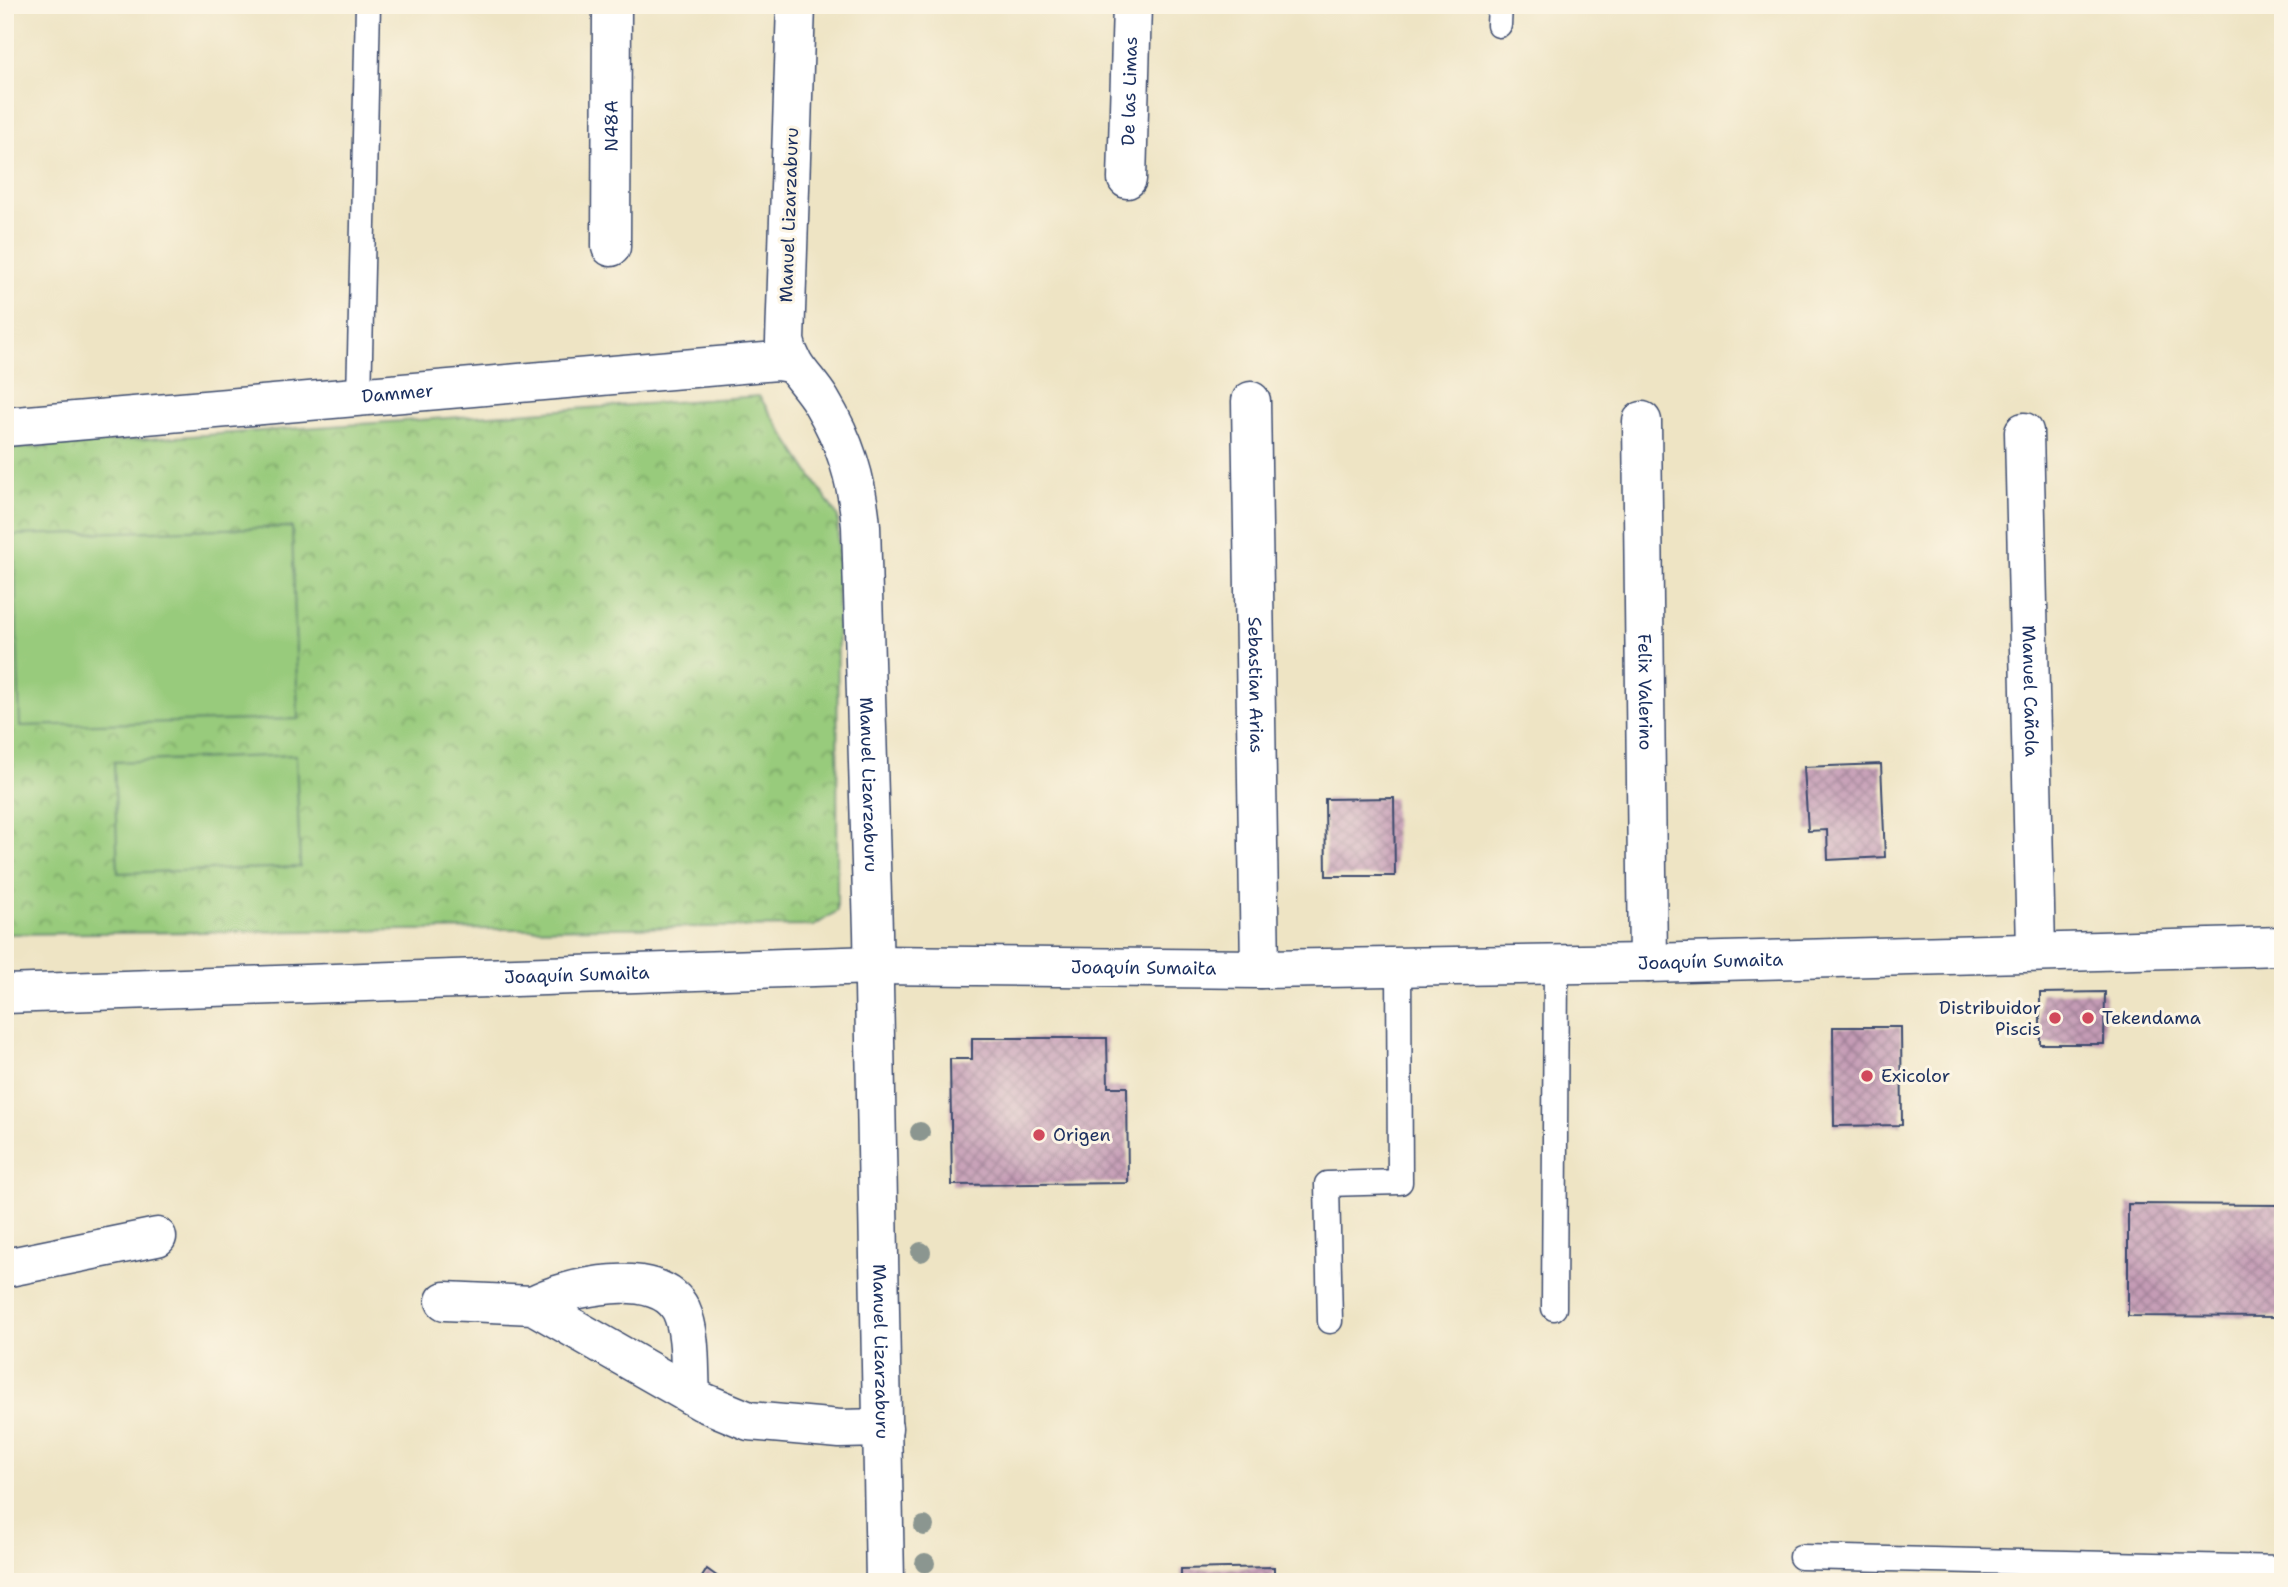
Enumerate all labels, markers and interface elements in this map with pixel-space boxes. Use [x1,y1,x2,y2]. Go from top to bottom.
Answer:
street label: De las Limas [1116,36,1143,146]
street label: N48A [599,100,624,152]
street label: Manuel Lizarzaburu [774,127,804,303]
street label: Dammer [361,378,434,408]
street label: Sebastian Arias [1242,617,1269,753]
street label: Manuel Cañola [2016,625,2044,757]
street label: Felix Valerino [1632,633,1658,750]
street label: Manuel Lizarzaburu [854,697,883,873]
street label: Joaquín Sumaita [1637,947,1784,975]
street label: Joaquín Sumaita [1071,955,1216,981]
street label: Joaquín Sumaita [504,961,650,989]
place label: Distribuidor Piscis [1939,996,2041,1041]
place label: Tekendama [2102,1006,2201,1030]
marker: Distribuidor Piscis [2047,1010,2063,1026]
marker: Tekendama [2080,1010,2096,1026]
place label: Exicolor [1881,1064,1950,1088]
marker: Exicolor [1859,1068,1875,1084]
place label: Origen [1053,1123,1111,1147]
marker: Origen [1031,1127,1047,1143]
street label: Manuel Lizarzaburu [867,1264,894,1439]

